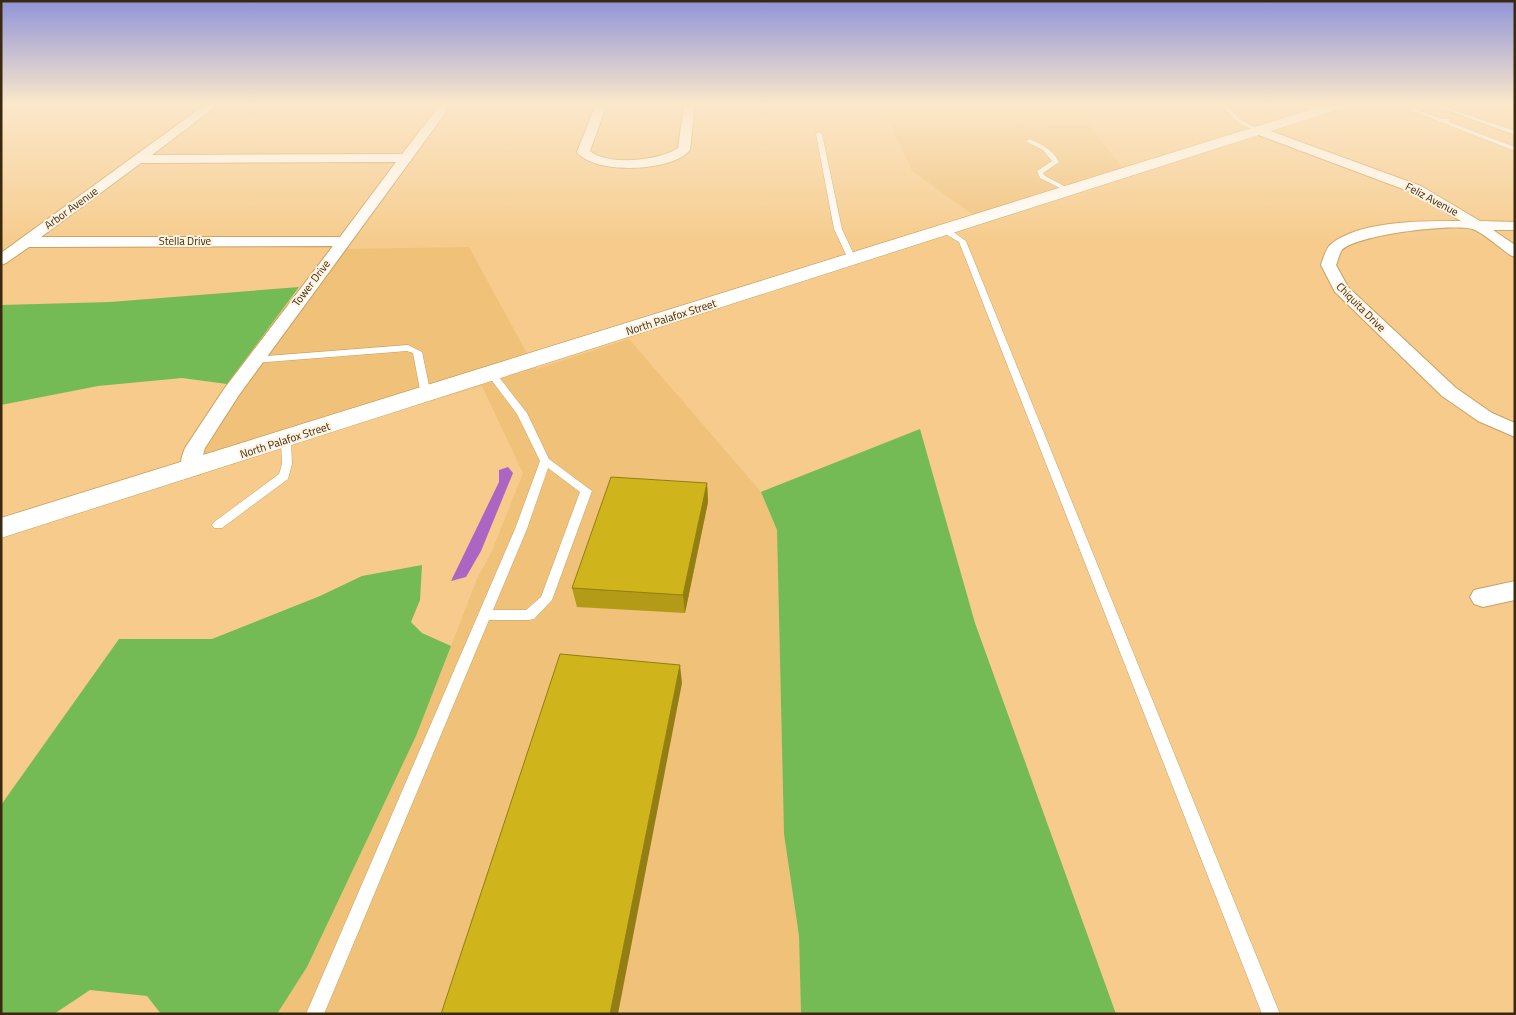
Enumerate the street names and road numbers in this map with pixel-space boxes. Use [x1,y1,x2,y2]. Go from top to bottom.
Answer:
street label: Feliz Avenue [1403,178,1462,220]
street label: Arbor Avenue [41,183,101,233]
street label: Stella Drive [159,233,212,249]
street label: Tower Drive [288,256,334,310]
street label: Chiquita Drive [1333,279,1390,336]
street label: North Palafox Street [624,295,718,339]
street label: North Palafox Street [238,418,332,462]

